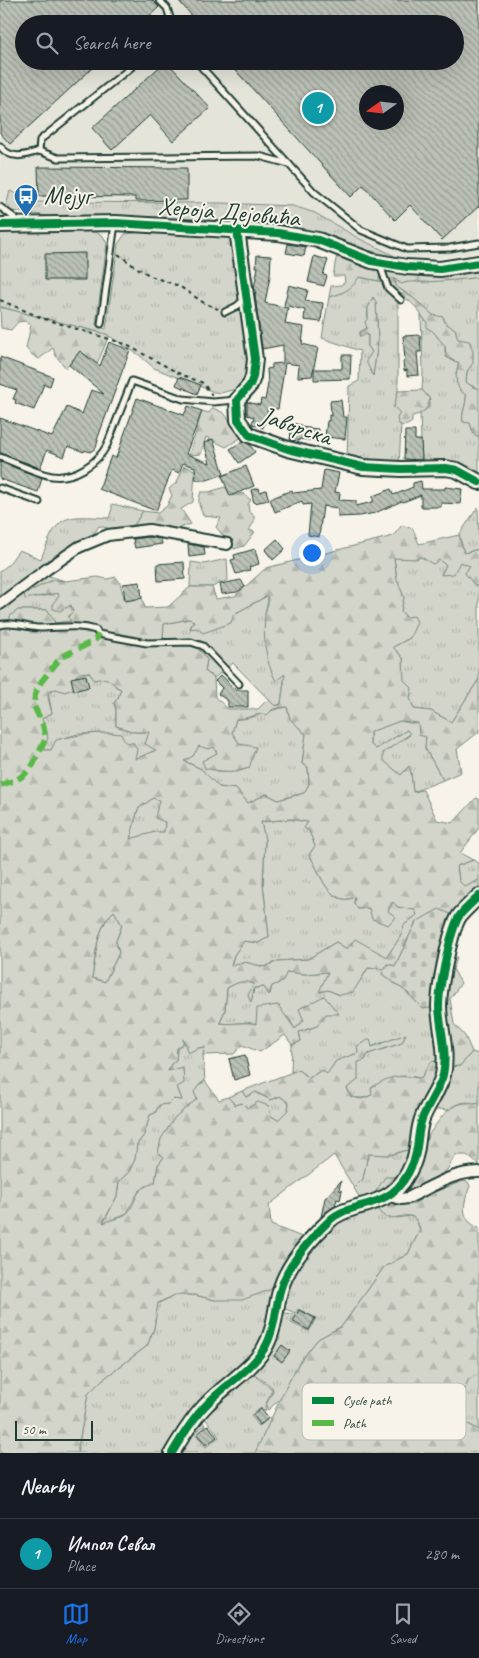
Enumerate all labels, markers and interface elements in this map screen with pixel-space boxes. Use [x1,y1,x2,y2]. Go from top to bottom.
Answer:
search box [15,15,464,70]
icon: search [33,29,61,57]
text: Search here [73,31,150,55]
north arrow [359,85,404,130]
pin: 1 [302,89,334,127]
place label: Мејуг [44,180,94,212]
bus stop icon: Мејуг [13,183,39,217]
street label: Хероја Дејовића [157,190,303,234]
street label: Јаворска [255,399,338,454]
your location [299,540,325,566]
legend [302,1383,466,1440]
text: Cycle path [343,1392,392,1409]
text: Path [343,1415,367,1432]
scale bar [15,1418,92,1441]
text: 50 m [22,1421,46,1438]
text: Nearby [20,1473,73,1499]
text: Импол Севал [67,1532,154,1556]
text: 1 [32,1544,40,1564]
text: 280 m [425,1544,459,1564]
text: Place [67,1556,95,1576]
tab: Map [62,1600,90,1647]
tab: Directions [215,1600,264,1647]
tab: Saved [389,1600,417,1647]

